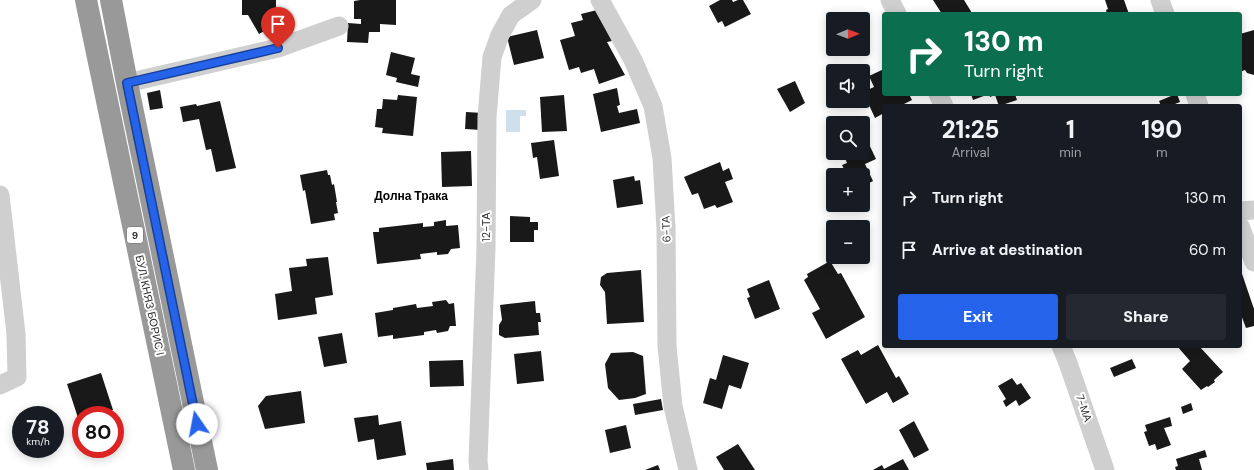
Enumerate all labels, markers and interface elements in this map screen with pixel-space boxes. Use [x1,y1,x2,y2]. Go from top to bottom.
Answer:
pin [261,7.0,295,48]
north arrow [826,12,870,56]
map controls [826,12,870,264]
icon: arrive [267,13,289,35]
text: 130 m [964,23,1044,60]
icon: right [898,28,950,80]
text: Turn right [964,59,1044,83]
button: sound [826,64,870,108]
text: 21:25 [942,114,1000,145]
text: 1 [1066,114,1075,145]
text: 190 [1141,114,1182,145]
button: search [826,116,870,160]
text: Arrival [952,144,990,161]
text: min [1059,144,1081,161]
text: m [1156,144,1167,161]
button: + [826,168,870,212]
icon: right [898,187,920,209]
district label: Долна Трака [374,188,448,204]
text: Turn right [932,188,1003,208]
text: 130 m [1185,188,1226,208]
street label: 12-ТА [479,212,493,242]
street label: 6-ТА [659,215,673,243]
button: − [826,220,870,264]
road number: 9 [127,227,143,243]
icon: arrive [898,239,920,261]
text: Arrive at destination [932,240,1083,260]
text: 60 m [1189,240,1226,260]
street label: БУЛ. КНЯЗ БОРИС I [133,254,167,356]
button: Exit [898,294,1058,340]
button: Share [1066,294,1226,340]
street label: 7-МА [1073,393,1095,424]
position arrow [176,403,218,445]
speed limit sign: 80 [72,406,124,458]
text: 78 [26,414,50,440]
text: km/h [26,435,50,448]

